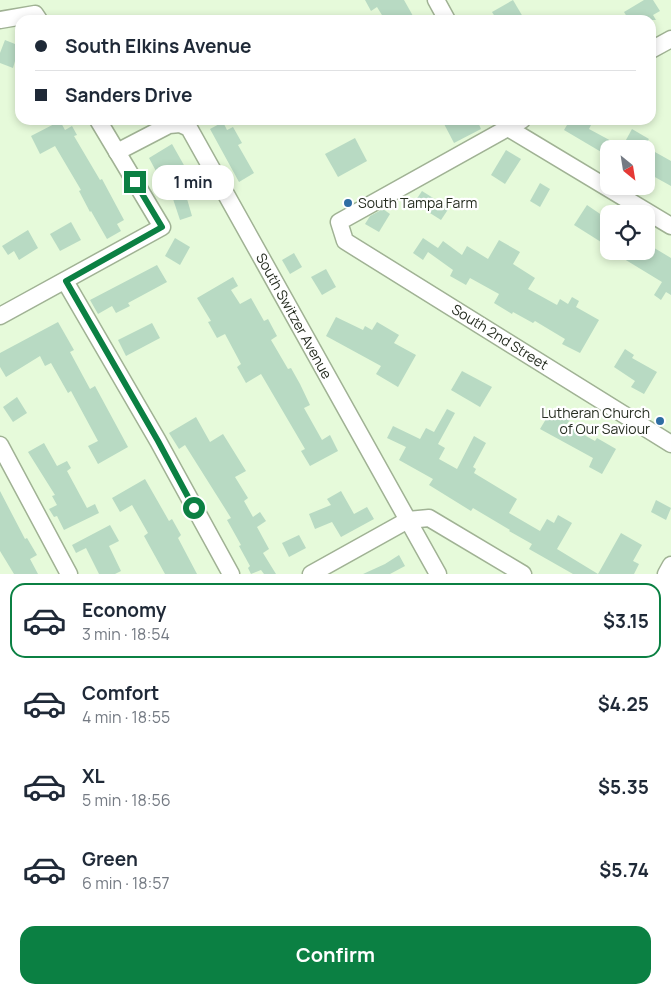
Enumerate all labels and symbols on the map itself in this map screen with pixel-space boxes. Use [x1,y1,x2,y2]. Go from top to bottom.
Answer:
north arrow [600,140,655,195]
callout: 1 min [152,164,235,200]
route end [124,171,146,193]
place label: South Tampa Farm [358,193,477,212]
marker: South Tampa Farm [342,197,354,209]
street label: South Switzer Avenue [252,249,337,382]
street label: South 2nd Street [448,299,552,374]
place label: Lutheran Church of Our Saviour [541,403,650,438]
marker: Lutheran Church of Our Saviour [654,415,666,427]
route start [183,497,205,519]

